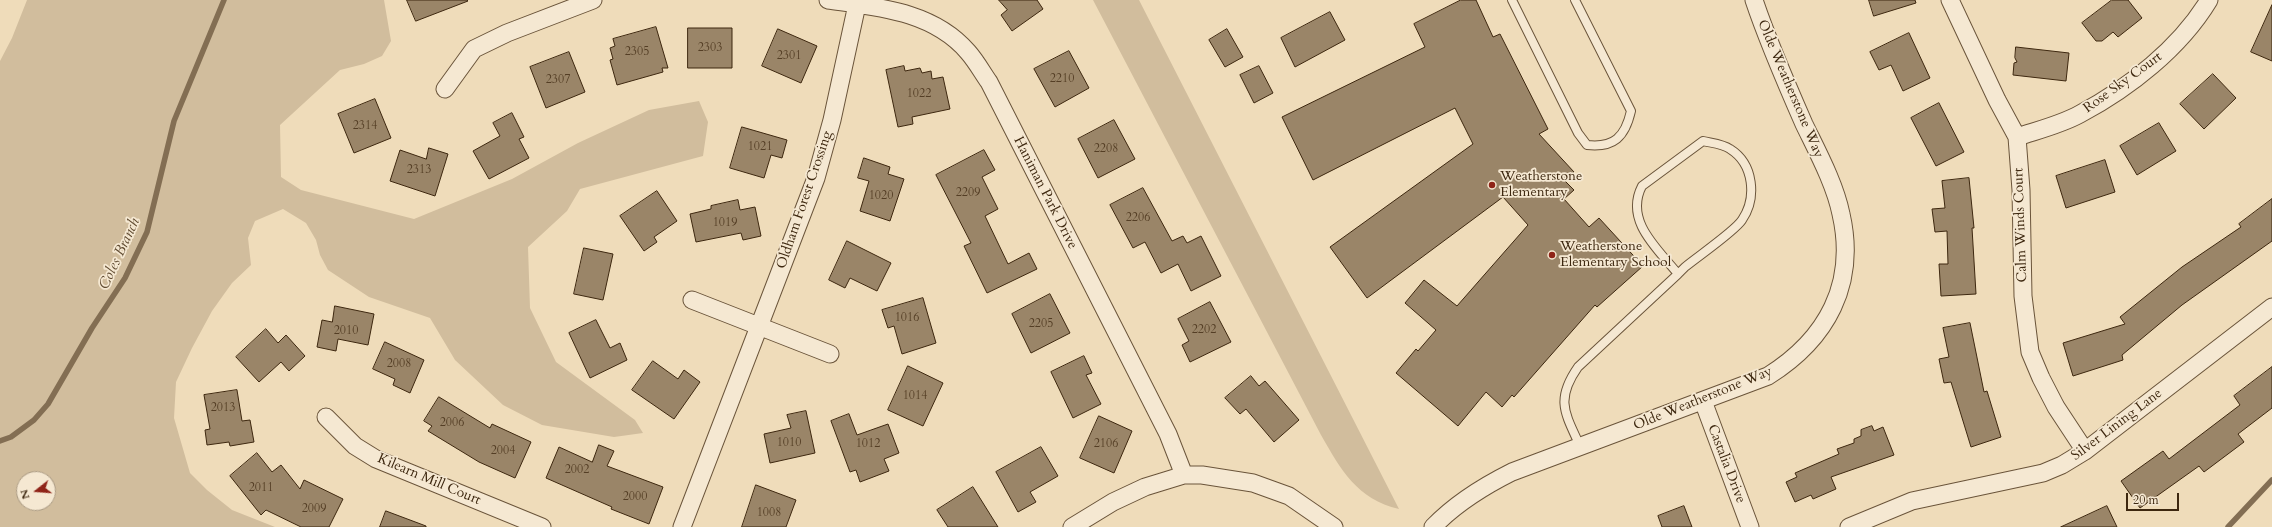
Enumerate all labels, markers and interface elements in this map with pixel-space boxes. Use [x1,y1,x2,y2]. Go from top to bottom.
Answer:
street label: Olde Weatherstone Way [1753,17,1827,161]
house number: 2303 [698,41,722,55]
house number: 2305 [625,45,649,59]
house number: 2301 [777,49,801,63]
street label: Rose Sky Court [2080,49,2166,117]
house number: 2210 [1050,72,1074,86]
house number: 2307 [546,73,570,87]
house number: 1022 [907,87,931,101]
house number: 2314 [353,119,377,133]
street label: Oldham Forest Crossing [773,129,837,271]
street label: Haniman Park Drive [1009,134,1081,252]
house number: 1021 [748,140,772,154]
house number: 2208 [1094,142,1118,156]
house number: 2313 [407,163,431,177]
street label: Calm Winds Court [2011,167,2031,283]
place label: Weatherstone Elementary [1500,169,1582,202]
marker: Weatherstone Elementary [1487,180,1497,190]
house number: 2209 [956,186,980,200]
house number: 1020 [869,189,893,203]
house number: 2206 [1126,211,1150,225]
water label: Coles Branch [96,215,144,293]
house number: 1019 [713,216,737,230]
place label: Weatherstone Elementary School [1560,239,1671,272]
marker: Weatherstone Elementary School [1547,250,1557,260]
house number: 1016 [895,311,919,325]
house number: 2205 [1029,317,1053,331]
house number: 2202 [1192,323,1216,337]
house number: 2010 [334,324,358,338]
house number: 2008 [387,357,411,371]
street label: Olde Weatherstone Way [1631,363,1775,435]
street label: Silver Lining Lane [2068,385,2166,465]
house number: 1014 [903,389,927,403]
house number: 2013 [211,401,235,415]
house number: 2006 [440,416,464,430]
street label: Castalia Drive [1703,422,1749,506]
house number: 1010 [777,436,801,450]
house number: 1012 [856,437,880,451]
house number: 2106 [1094,437,1118,451]
house number: 2004 [491,444,515,458]
street label: Kilearn Mill Court [375,451,483,509]
house number: 2002 [565,463,589,477]
north arrow [16,471,56,511]
house number: 2011 [249,481,273,495]
scale bar [2128,485,2181,511]
text: N [16,488,34,501]
house number: 2000 [623,490,647,504]
text: 20 m [2133,492,2159,508]
house number: 2009 [302,502,326,516]
house number: 1008 [757,506,781,520]

